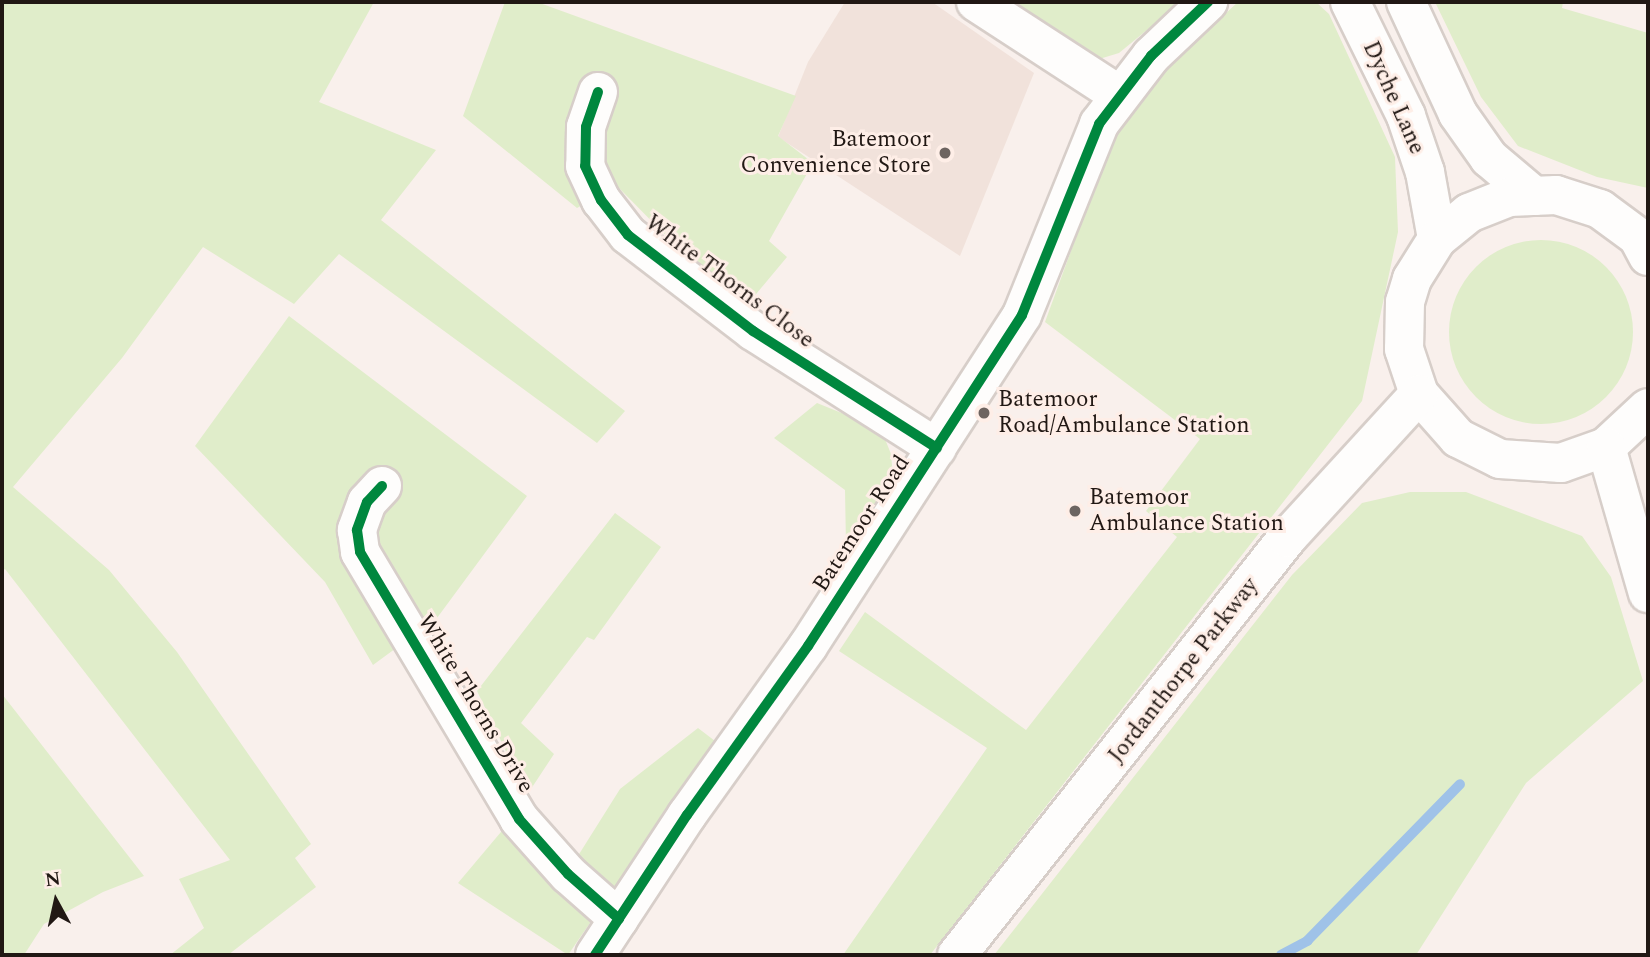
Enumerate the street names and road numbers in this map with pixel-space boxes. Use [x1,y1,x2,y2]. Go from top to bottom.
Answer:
street label: Dyche Lane [1356,37,1430,159]
street label: White Thorns Close [639,209,819,355]
street label: Batemoor Road [808,451,916,597]
street label: Jordanthorpe Parkway [1103,573,1265,769]
street label: White Thorns Drive [411,610,539,798]

